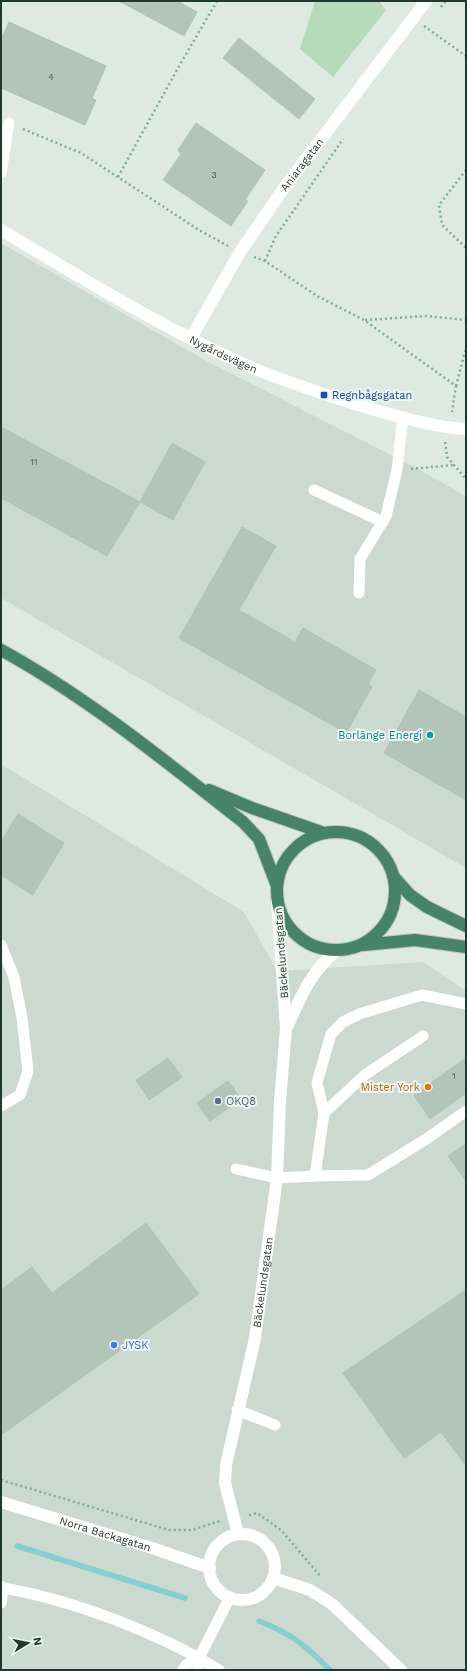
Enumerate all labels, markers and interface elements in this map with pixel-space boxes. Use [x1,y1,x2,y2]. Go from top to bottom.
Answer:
house number: 4 [48,72,54,82]
street label: Aniaragatan [278,136,326,194]
house number: 3 [211,170,217,180]
street label: Nygårdsvägen [187,333,259,376]
place label: Regnbågsgatan [332,389,412,402]
marker: Regnbågsgatan [319,390,329,400]
house number: 11 [30,457,38,467]
place label: Borlänge Energi [338,729,422,742]
marker: Borlänge Energi [425,730,435,740]
street label: Bäckelundsgatan [272,907,291,999]
house number: 1 [452,1071,456,1081]
place label: Mister York [361,1081,420,1094]
marker: Mister York [423,1082,433,1092]
place label: OKQ8 [226,1095,256,1108]
marker: OKQ8 [213,1096,223,1106]
street label: Bäckelundsgatan [250,1236,276,1329]
place label: JYSK [122,1339,149,1352]
marker: JYSK [109,1340,119,1350]
street label: Norra Backagatan [58,1514,152,1554]
north arrow [8,1623,48,1663]
text: N [30,1636,44,1646]

